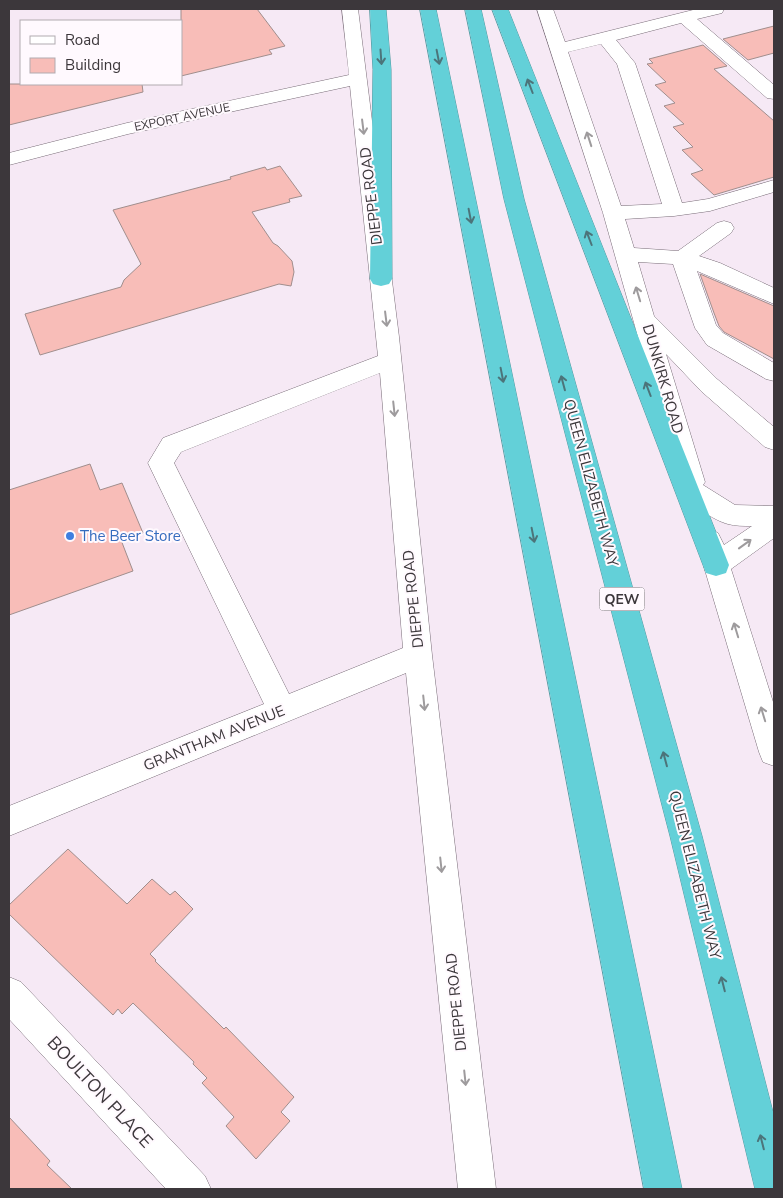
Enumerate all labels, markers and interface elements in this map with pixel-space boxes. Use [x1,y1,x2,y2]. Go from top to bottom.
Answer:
legend [20,20,182,85]
text: Road [65,30,100,50]
one-way arrow [434,48,443,64]
one-way arrow [377,49,386,65]
text: Building [65,55,121,75]
one-way arrow [525,79,534,94]
street label: EXPORT AVENUE [133,99,231,135]
one-way arrow [358,119,368,135]
one-way arrow [583,131,593,147]
street label: DIEPPE ROAD [355,146,387,246]
one-way arrow [466,207,475,223]
one-way arrow [584,230,593,246]
one-way arrow [632,286,642,302]
one-way arrow [381,311,391,327]
street label: DUNKIRK ROAD [638,322,688,436]
one-way arrow [497,367,507,383]
one-way arrow [558,375,568,391]
one-way arrow [643,382,652,397]
street label: QUEEN ELIZABETH WAY [559,397,623,570]
one-way arrow [390,400,399,416]
place label: The Beer Store [80,526,181,546]
one-way arrow [529,526,538,542]
marker: The Beer Store [64,530,76,542]
one-way arrow [738,538,751,549]
street label: DIEPPE ROAD [398,549,428,649]
road number: QEW [600,588,644,610]
one-way arrow [731,623,741,639]
one-way arrow [419,695,429,711]
street label: GRANTHAM AVENUE [140,700,288,776]
one-way arrow [757,707,767,723]
one-way arrow [660,752,669,768]
street label: QUEEN ELIZABETH WAY [664,789,726,962]
one-way arrow [436,856,446,872]
street label: DIEPPE ROAD [441,952,471,1052]
one-way arrow [718,977,727,993]
street label: BOULTON PLACE [42,1031,158,1153]
one-way arrow [460,1070,470,1086]
one-way arrow [757,1134,766,1150]

